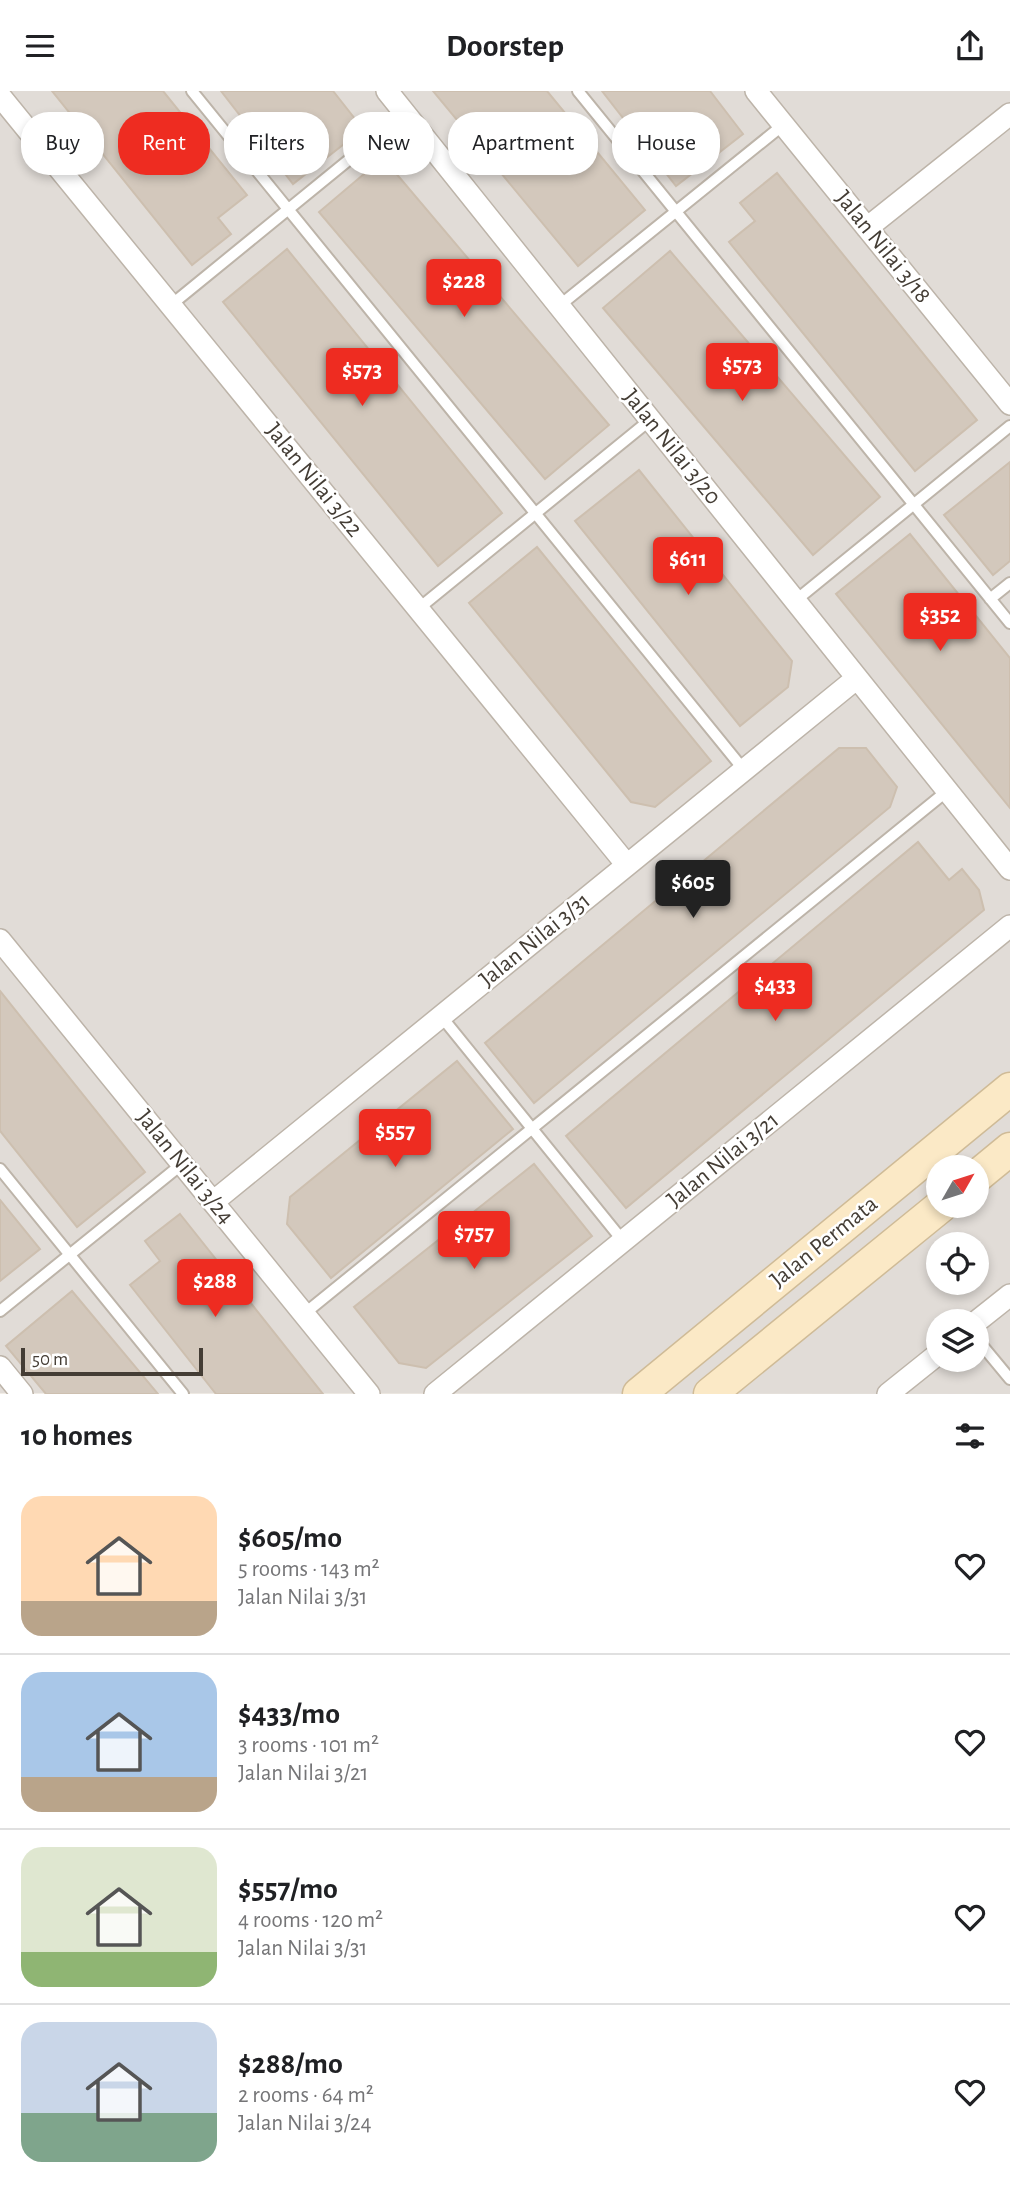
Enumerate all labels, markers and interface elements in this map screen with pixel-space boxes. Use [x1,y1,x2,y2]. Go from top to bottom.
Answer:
icon: menu [21,27,59,65]
icon: share [951,27,989,65]
text: Doorstep [446,30,564,62]
chip: Buy [21,112,104,175]
chip: Rent [118,112,210,175]
chip: Filters [224,112,329,175]
chip: New [343,112,434,175]
chip: Apartment [448,112,598,175]
chip: House [612,112,720,175]
street label: Jalan Nilai 3/18 [831,186,935,308]
pin: $228 [423,259,505,319]
text: $228 [442,270,486,293]
pin: $573 [701,343,783,403]
pin: $573 [321,349,403,408]
text: $573 [722,354,762,377]
text: $573 [342,359,382,382]
street label: Jalan Nilai 3/20 [618,385,726,509]
street label: Jalan Nilai 3/22 [261,419,367,542]
pin: $611 [647,538,729,597]
text: $611 [669,548,707,571]
pin: $352 [899,594,981,653]
text: $352 [919,604,961,627]
pin: $605 [652,861,734,920]
text: $605 [671,871,715,894]
street label: Jalan Nilai 3/31 [475,888,595,992]
pin: $433 [734,963,816,1023]
text: $433 [754,974,796,997]
street label: Jalan Nilai 3/24 [132,1105,238,1229]
street label: Jalan Nilai 3/21 [663,1108,783,1212]
pin: $557 [354,1109,436,1169]
text: $557 [375,1120,415,1143]
north arrow [926,1155,989,1218]
map controls [926,1155,989,1372]
street label: Jalan Permata [766,1192,882,1292]
pin: $757 [433,1211,515,1271]
text: $757 [454,1222,494,1245]
button: locate [926,1232,989,1295]
pin: $288 [174,1259,256,1319]
text: $288 [193,1270,237,1293]
button: layers [926,1309,989,1372]
scale bar [21,1345,203,1377]
text: 50 m [32,1350,68,1369]
icon: filters [951,1417,989,1455]
text: 10 homes [21,1421,132,1451]
text: $605/mo [238,1523,342,1553]
icon: home [77,1524,161,1608]
icon: heart [951,1547,989,1585]
text: 5 rooms · 143 m² [238,1558,380,1581]
text: Jalan Nilai 3/31 [238,1586,367,1609]
text: $433/mo [238,1699,340,1729]
icon: home [77,1700,161,1784]
icon: heart [951,1723,989,1761]
text: 3 rooms · 101 m² [238,1734,379,1757]
text: Jalan Nilai 3/21 [238,1762,368,1785]
text: $557/mo [238,1874,338,1904]
icon: home [77,1875,161,1959]
icon: heart [951,1898,989,1936]
text: 4 rooms · 120 m² [238,1909,383,1932]
text: Jalan Nilai 3/31 [238,1937,367,1960]
text: $288/mo [238,2049,343,2079]
icon: home [77,2050,161,2134]
icon: heart [951,2073,989,2111]
text: 2 rooms · 64 m² [238,2084,374,2107]
text: Jalan Nilai 3/24 [238,2112,372,2135]

